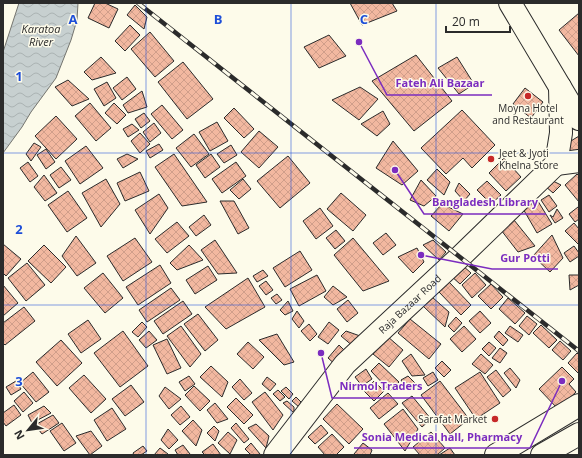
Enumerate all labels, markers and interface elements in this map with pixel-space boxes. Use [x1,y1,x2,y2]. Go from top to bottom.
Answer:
scale bar [446,8,510,34]
text: A [69,10,78,28]
text: B [214,10,223,28]
text: C [360,10,368,28]
text: 20 m [452,13,480,30]
water label: Karatoa River [22,21,60,49]
text: 1 [15,67,23,85]
callout: Fateh Ali Bazaar [387,72,492,95]
text: Fateh Ali Bazaar [396,75,484,90]
marker: Moyna Hotel and Restaurant [523,91,533,101]
place label: Moyna Hotel and Restaurant [492,101,564,127]
place label: Jeet & Jyoti Khelna Store [498,146,559,172]
marker: Jeet & Jyoti Khelna Store [486,154,496,164]
callout: Bangladesh Library [424,191,546,214]
text: Bangladesh Library [432,194,539,209]
text: 2 [15,220,23,238]
callout: Gur Potti [492,246,558,269]
text: Gur Potti [500,250,550,265]
street label: Raja Bazaar Road [375,271,444,337]
text: 3 [15,372,23,390]
callout: Nirmol Traders [332,375,431,398]
text: Nirmol Traders [339,378,423,393]
north arrow [8,410,48,450]
place label: Sarafat Market [418,412,487,426]
marker: Sarafat Market [490,414,500,424]
callout: Sonia Medical hall, Pharmacy [354,425,530,448]
text: N [10,428,28,443]
text: Sonia Medical hall, Pharmacy [362,429,523,444]

